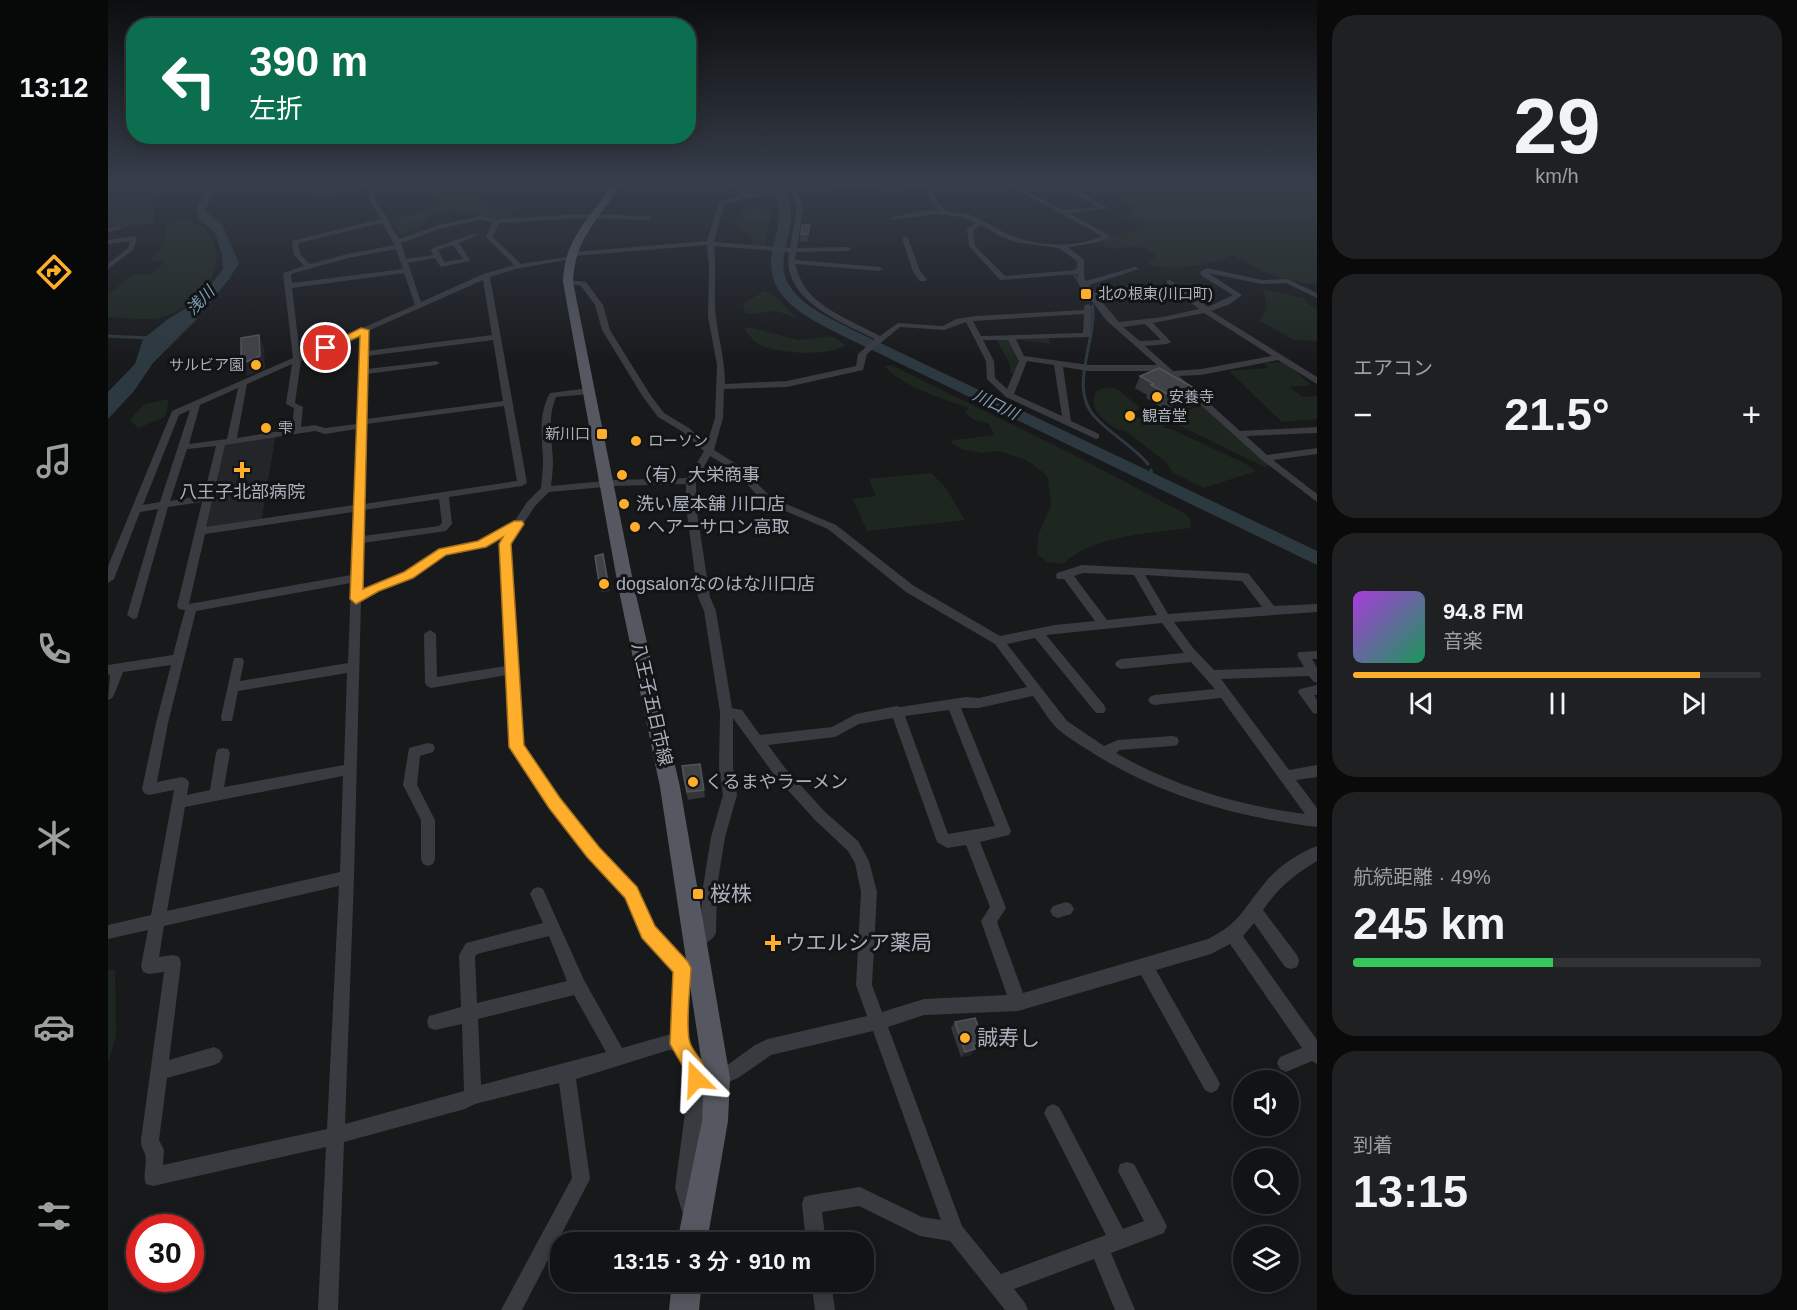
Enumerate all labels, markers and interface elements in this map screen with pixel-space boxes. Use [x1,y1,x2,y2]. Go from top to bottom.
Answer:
text: 390 m [249,38,368,85]
icon: left [150,42,228,120]
text: 13:12 [19,73,89,103]
text: 29 [1514,82,1600,170]
text: 左折 [249,94,303,124]
text: km/h [1535,165,1579,187]
icon: directions [33,251,75,293]
water label: 浅川 [183,282,219,318]
place label: 北の根東(川口町) [1098,285,1213,302]
marker: 北の根東(川口町) [1079,287,1093,301]
pin [300,322,351,373]
icon: arrive [309,331,342,364]
place label: サルビア園 [169,356,244,373]
text: エアコン [1353,357,1433,379]
marker: サルビア園 [249,358,263,372]
water label: 川口川 [970,386,1023,423]
place label: 安養寺 [1169,388,1214,405]
text: 21.5° [1504,389,1610,440]
marker: 安養寺 [1150,390,1164,404]
text: − [1353,396,1372,433]
text: + [1742,396,1761,433]
place label: 観音堂 [1142,407,1187,424]
marker: 観音堂 [1123,409,1137,423]
place label: 雫 [278,419,293,436]
marker: 雫 [259,421,273,435]
place label: 新川口 [545,425,590,442]
marker: 新川口 [595,427,609,441]
place label: ローソン [648,432,708,449]
marker: ローソン [629,434,643,448]
icon: music [33,440,75,482]
marker: 八王子北部病院 [233,461,251,479]
place label: （有）大栄商事 [634,465,760,485]
marker: （有）大栄商事 [615,468,629,482]
place label: 八王子北部病院 [179,482,305,502]
place label: 洗い屋本舗 川口店 [636,494,785,514]
marker: 洗い屋本舗 川口店 [617,497,631,511]
place label: ヘアーサロン高取 [647,517,790,537]
marker: ヘアーサロン高取 [628,520,642,534]
place label: dogsalonなのはな川口店 [616,574,815,594]
marker: dogsalonなのはな川口店 [597,577,611,591]
text: 94.8 FM [1443,599,1524,624]
icon: phone [33,628,75,670]
text: 音楽 [1443,630,1483,652]
street label: 八王子五日市線 [628,640,676,768]
icon: previous [1405,687,1438,720]
icon: pause [1541,687,1574,720]
icon: next [1677,687,1710,720]
place label: くるまやラーメン [705,772,848,792]
marker: くるまやラーメン [686,775,700,789]
icon: climate [33,817,75,859]
text: 航続距離 · 49% [1353,866,1491,888]
place label: 桜株 [710,882,752,905]
marker: 桜株 [691,887,705,901]
text: 245 km [1353,898,1506,949]
place label: ウエルシア薬局 [785,931,932,954]
marker: ウエルシア薬局 [766,936,780,950]
icon: car [33,1006,75,1048]
place label: 誠寿し [977,1026,1040,1049]
marker: 誠寿し [958,1031,972,1045]
position arrow [664,1047,728,1111]
map controls [1233,1070,1299,1292]
button: sound [1233,1070,1299,1136]
text: 到着 [1353,1134,1393,1156]
button: search [1233,1148,1299,1214]
text: 13:15 [1353,1166,1468,1217]
icon: filters [33,1195,75,1237]
speed limit sign: 30 [126,1214,204,1292]
button: layers [1233,1226,1299,1292]
text: 13:15 · 3 分 · 910 m [613,1249,811,1274]

